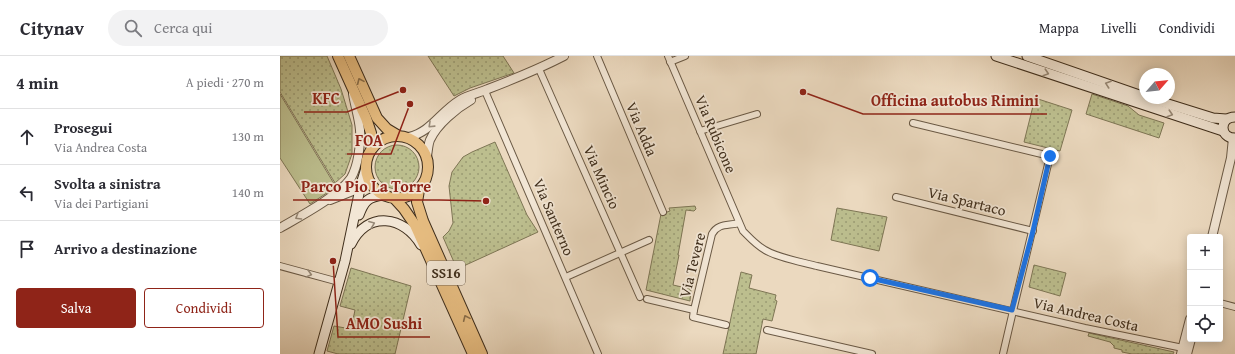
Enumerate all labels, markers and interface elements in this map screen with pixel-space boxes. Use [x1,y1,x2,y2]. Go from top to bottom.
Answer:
search box [108,10,388,46]
text: Citynav [20,14,84,42]
icon: search [122,17,144,39]
text: Cerca qui [154,17,212,38]
text: Mappa [1039,18,1079,38]
text: Livelli [1101,18,1137,38]
text: Condividi [1159,18,1215,38]
one-way arrow [1043,68,1050,76]
north arrow [1139,68,1175,104]
text: 4 min [16,70,58,95]
text: A piedi · 270 m [186,73,264,92]
one-way arrow [357,78,365,86]
one-way arrow [1105,80,1112,89]
callout: KFC [304,84,347,112]
text: KFC [312,86,340,110]
callout: Officina autobus Rimini [863,86,1047,114]
text: Officina autobus Rimini [871,88,1039,112]
street label: Via Rubicone [690,92,742,176]
street label: Via Adda [621,99,663,159]
one-way arrow [1166,109,1173,117]
text: Prosegui [54,117,112,138]
one-way arrow [428,121,435,128]
icon: ahead [16,126,38,148]
callout: FOA [347,126,391,154]
text: 130 m [232,127,264,146]
text: FOA [355,128,384,152]
text: Via Andrea Costa [54,138,147,157]
street label: Via Mincio [579,142,626,213]
route end [1041,147,1059,165]
callout: Parco Pio La Torre [293,172,439,200]
text: Svolta a sinistra [54,173,161,194]
text: Parco Pio La Torre [301,174,431,198]
street label: Via Santerno [528,175,580,259]
street label: Via Spartaco [926,181,1009,221]
icon: left [16,182,38,204]
text: 140 m [232,183,264,202]
text: Via dei Partigiani [54,194,149,213]
one-way arrow [295,212,302,219]
one-way arrow [367,221,375,229]
street label: Via Tevere [674,230,710,300]
map controls [1187,234,1223,342]
button: + [1187,234,1223,270]
icon: arrive [16,238,38,260]
text: Arrivo a destinazione [54,238,197,259]
road number: SS16 [427,261,465,285]
one-way arrow [306,269,313,278]
route start [861,269,879,287]
button: − [1187,270,1223,306]
button: Salva [16,288,136,328]
button: Condividi [144,288,264,328]
street label: Via Andrea Costa [1031,292,1141,336]
button: locate [1187,306,1223,342]
callout: AMO Sushi [338,309,430,337]
text: AMO Sushi [346,311,422,335]
one-way arrow [463,315,471,323]

